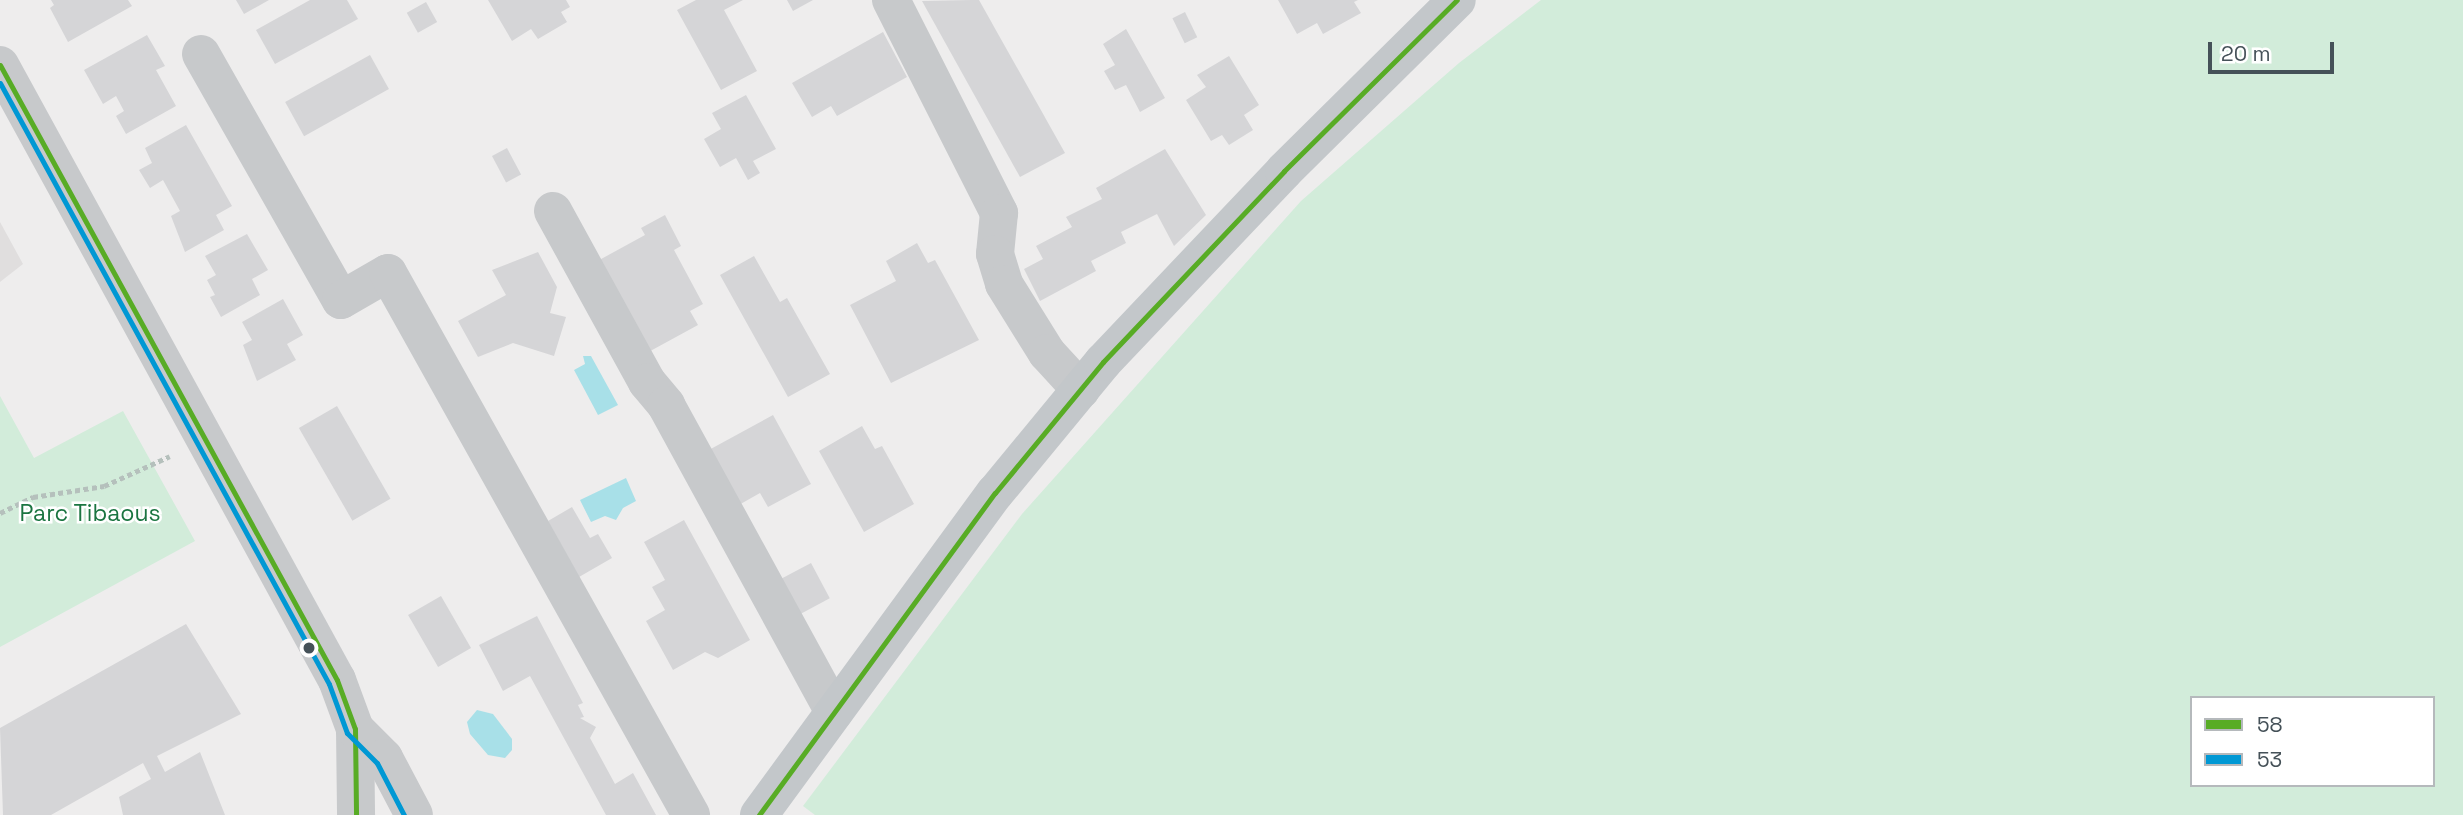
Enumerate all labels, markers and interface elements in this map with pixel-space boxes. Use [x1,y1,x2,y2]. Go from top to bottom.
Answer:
scale bar [2211,28,2337,72]
text: 20 m [2221,40,2271,67]
park label: Parc Tibaous [19,499,161,527]
unlabelled marker [302,641,316,655]
legend [2190,696,2435,787]
text: 58 [2257,711,2283,738]
text: 53 [2257,746,2282,773]

